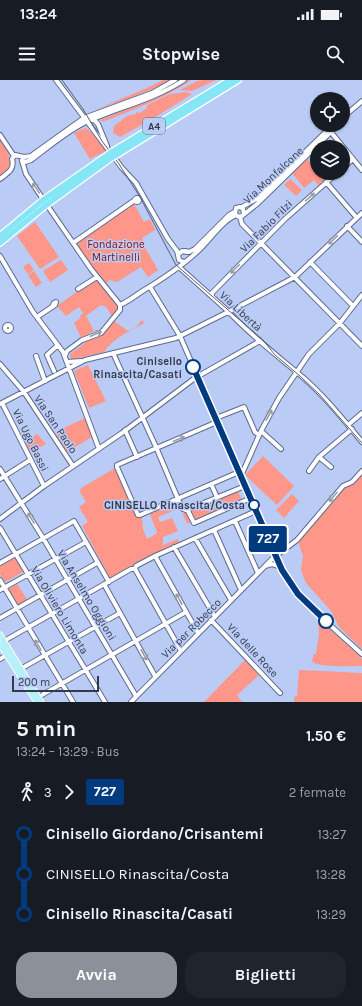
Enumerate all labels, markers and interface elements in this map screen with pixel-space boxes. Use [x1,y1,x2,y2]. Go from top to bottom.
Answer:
text: 13:24 [20,5,57,23]
icon: menu [16,43,38,65]
text: Stopwise [142,43,220,65]
icon: search [324,43,346,65]
map controls [310,92,350,180]
button: locate [310,92,350,132]
road number: A4 [143,118,165,134]
button: layers [310,140,350,180]
street label: Via Monfalcone [241,144,306,206]
one-way arrow [31,182,39,194]
one-way arrow [304,193,314,202]
street label: Via Fabio Filzi [237,197,295,255]
one-way arrow [328,235,338,245]
park label: Fondazione Martinelli [87,238,145,264]
one-way arrow [231,264,240,274]
street label: Via Libertà [217,289,264,334]
one-way arrow [90,330,102,337]
place label: Cinisello Rinascita/Casati [93,355,182,381]
marker: Cinisello Rinascita/Casati [185,359,201,375]
street label: Via San Paolo [31,393,80,456]
street label: Via Ugo Bassi [10,407,51,474]
one-way arrow [266,409,273,421]
one-way arrow [172,434,184,442]
one-way arrow [329,492,338,502]
place label: CINISELLO Rinascita/Costa [104,499,245,512]
marker: CINISELLO Rinascita/Costa [248,499,260,511]
one-way arrow [26,512,34,524]
line badge: 727 [245,526,291,552]
text: 727 [257,530,279,547]
street label: Via Anselmo Oggioni [54,548,119,643]
street label: Via Oliviero Limonta [28,564,91,657]
one-way arrow [174,593,182,605]
street label: Via per Robecco [159,596,224,661]
unlabelled marker [318,613,334,629]
street label: Via delle Rose [224,621,281,680]
one-way arrow [34,639,42,651]
one-way arrow [140,649,148,661]
scale bar [12,674,99,693]
text: 200 m [18,676,50,689]
text: 5 min [16,716,76,742]
text: 1.50 € [306,727,346,745]
text: 13:24 – 13:29 · Bus [16,744,119,759]
icon: walk [16,781,38,803]
icon: forward [58,781,80,803]
text: 727 [94,783,116,800]
text: 3 [44,785,52,800]
text: 2 fermate [289,785,346,800]
text: Cinisello Giordano/Crisantemi [46,825,264,843]
text: 13:27 [317,827,346,842]
text: CINISELLO Rinascita/Costa [46,865,229,883]
text: 13:28 [316,867,346,882]
text: Cinisello Rinascita/Casati [46,905,233,923]
text: 13:29 [316,907,346,922]
button: Avvia [16,952,177,998]
button: Biglietti [185,952,346,998]

